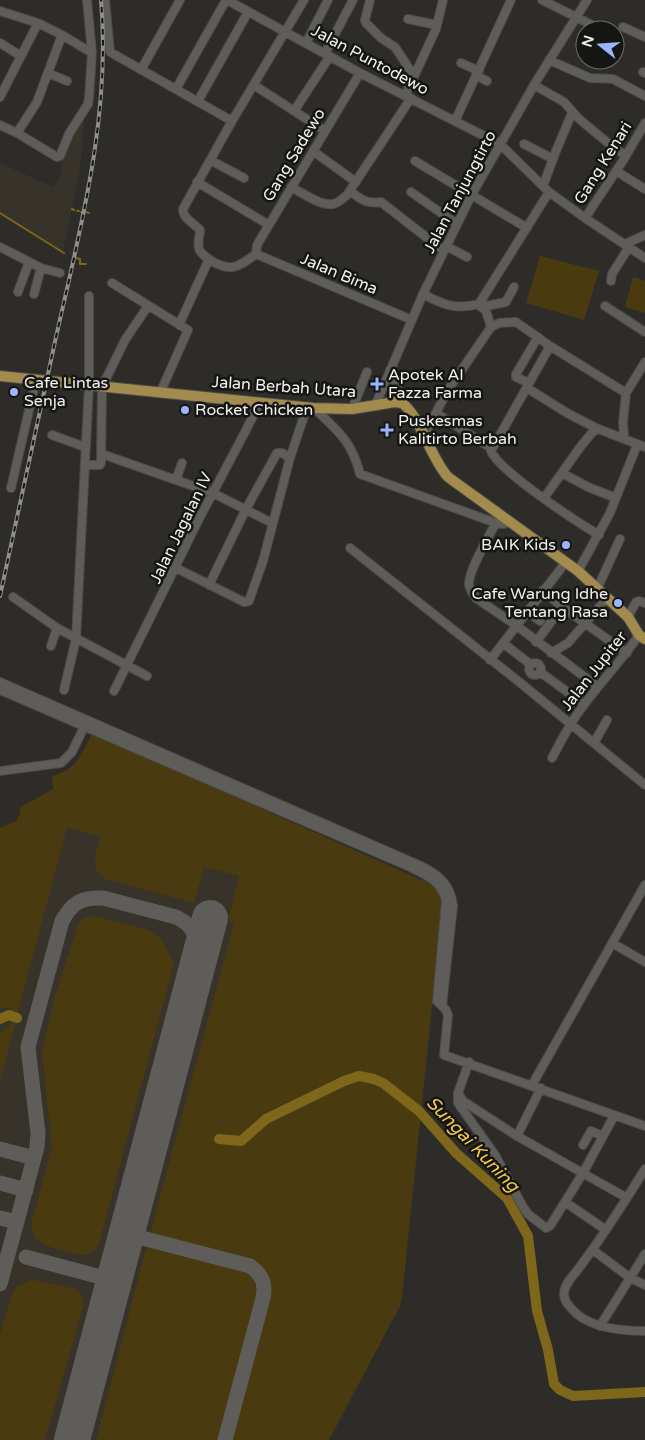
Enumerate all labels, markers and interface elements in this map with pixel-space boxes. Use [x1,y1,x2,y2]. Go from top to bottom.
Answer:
north arrow [575,20,625,70]
street label: Jalan Puntodewo [308,21,432,99]
text: N [578,33,598,49]
street label: Gang Sadewo [258,105,330,205]
street label: Gang Kenari [570,118,636,208]
street label: Jalan Tanjungtirto [419,127,501,257]
street label: Jalan Bima [297,249,381,299]
place label: Apotek Al Fazza Farma [388,365,482,403]
street label: Jalan Berbah Utara [211,372,357,402]
place label: Cafe Lintas Senja [24,373,108,411]
marker: Apotek Al Fazza Farma [370,377,384,391]
marker: Cafe Lintas Senja [8,386,20,398]
place label: Rocket Chicken [195,400,313,420]
marker: Rocket Chicken [179,404,191,416]
place label: Puskesmas Kalitirto Berbah [398,411,517,449]
marker: Puskesmas Kalitirto Berbah [380,423,394,437]
street label: Jalan Jagalan IV [145,469,217,587]
place label: BAIK Kids [481,535,556,555]
marker: BAIK Kids [560,539,572,551]
place label: Cafe Warung Idhe Tentang Rasa [472,584,608,622]
marker: Cafe Warung Idhe Tentang Rasa [612,597,624,609]
street label: Jalan Jupiter [557,626,632,715]
water label: Sungai Kuning [422,1092,525,1198]

